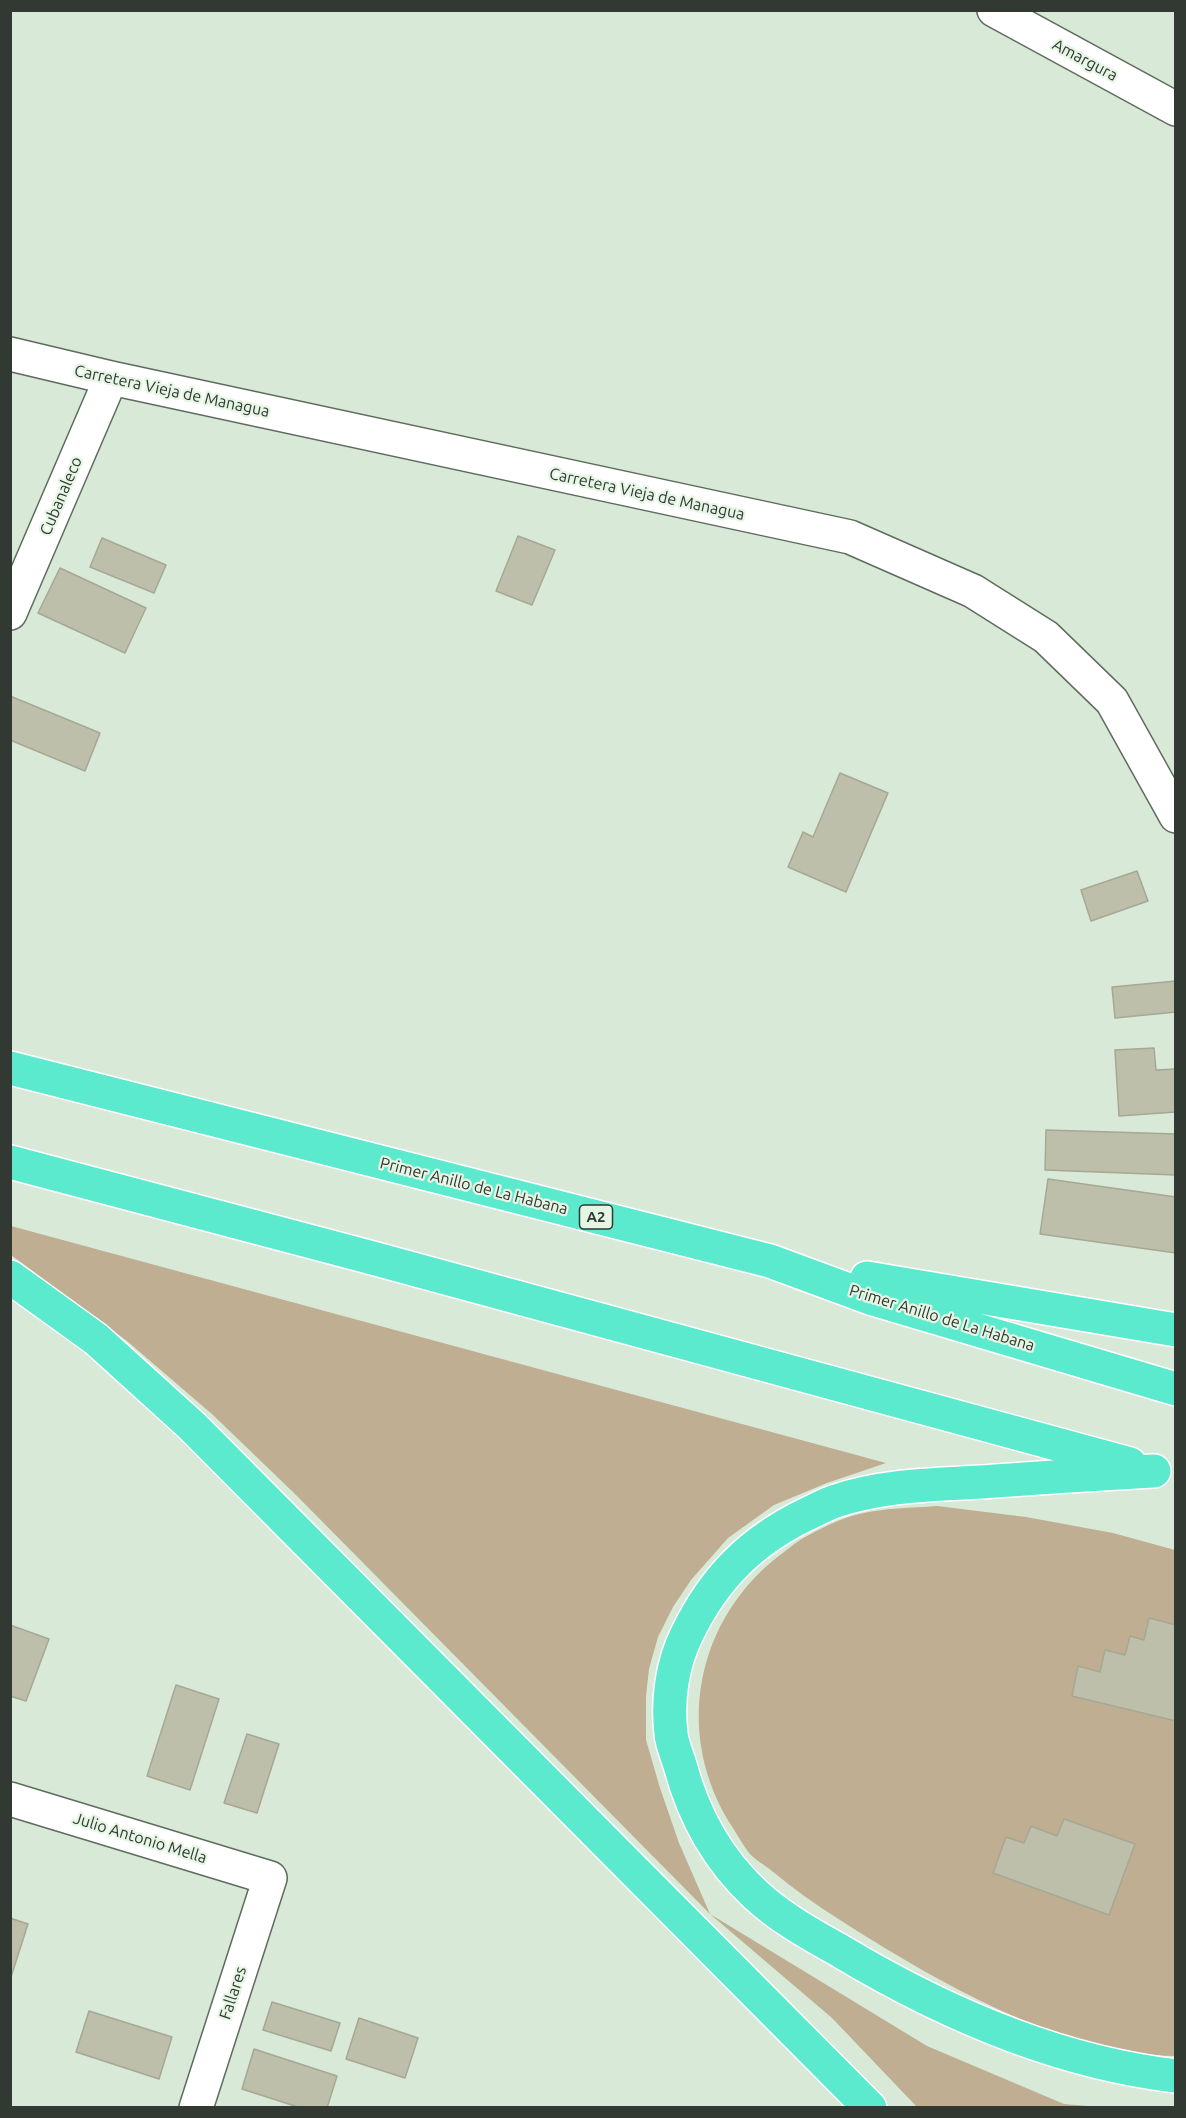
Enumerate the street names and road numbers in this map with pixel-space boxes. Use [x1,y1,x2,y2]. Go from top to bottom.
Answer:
street label: Amargura [1049,35,1121,85]
street label: Carretera Vieja de Managua [73,361,271,421]
street label: Cubanaleco [36,454,86,538]
street label: Carretera Vieja de Managua [548,464,746,524]
street label: Primer Anillo de La Habana [378,1153,570,1219]
road number: A2 [580,1205,612,1229]
street label: Primer Anillo de La Habana [847,1281,1037,1355]
street label: Julio Antonio Mella [71,1809,209,1867]
street label: Fallares [215,1964,251,2022]

